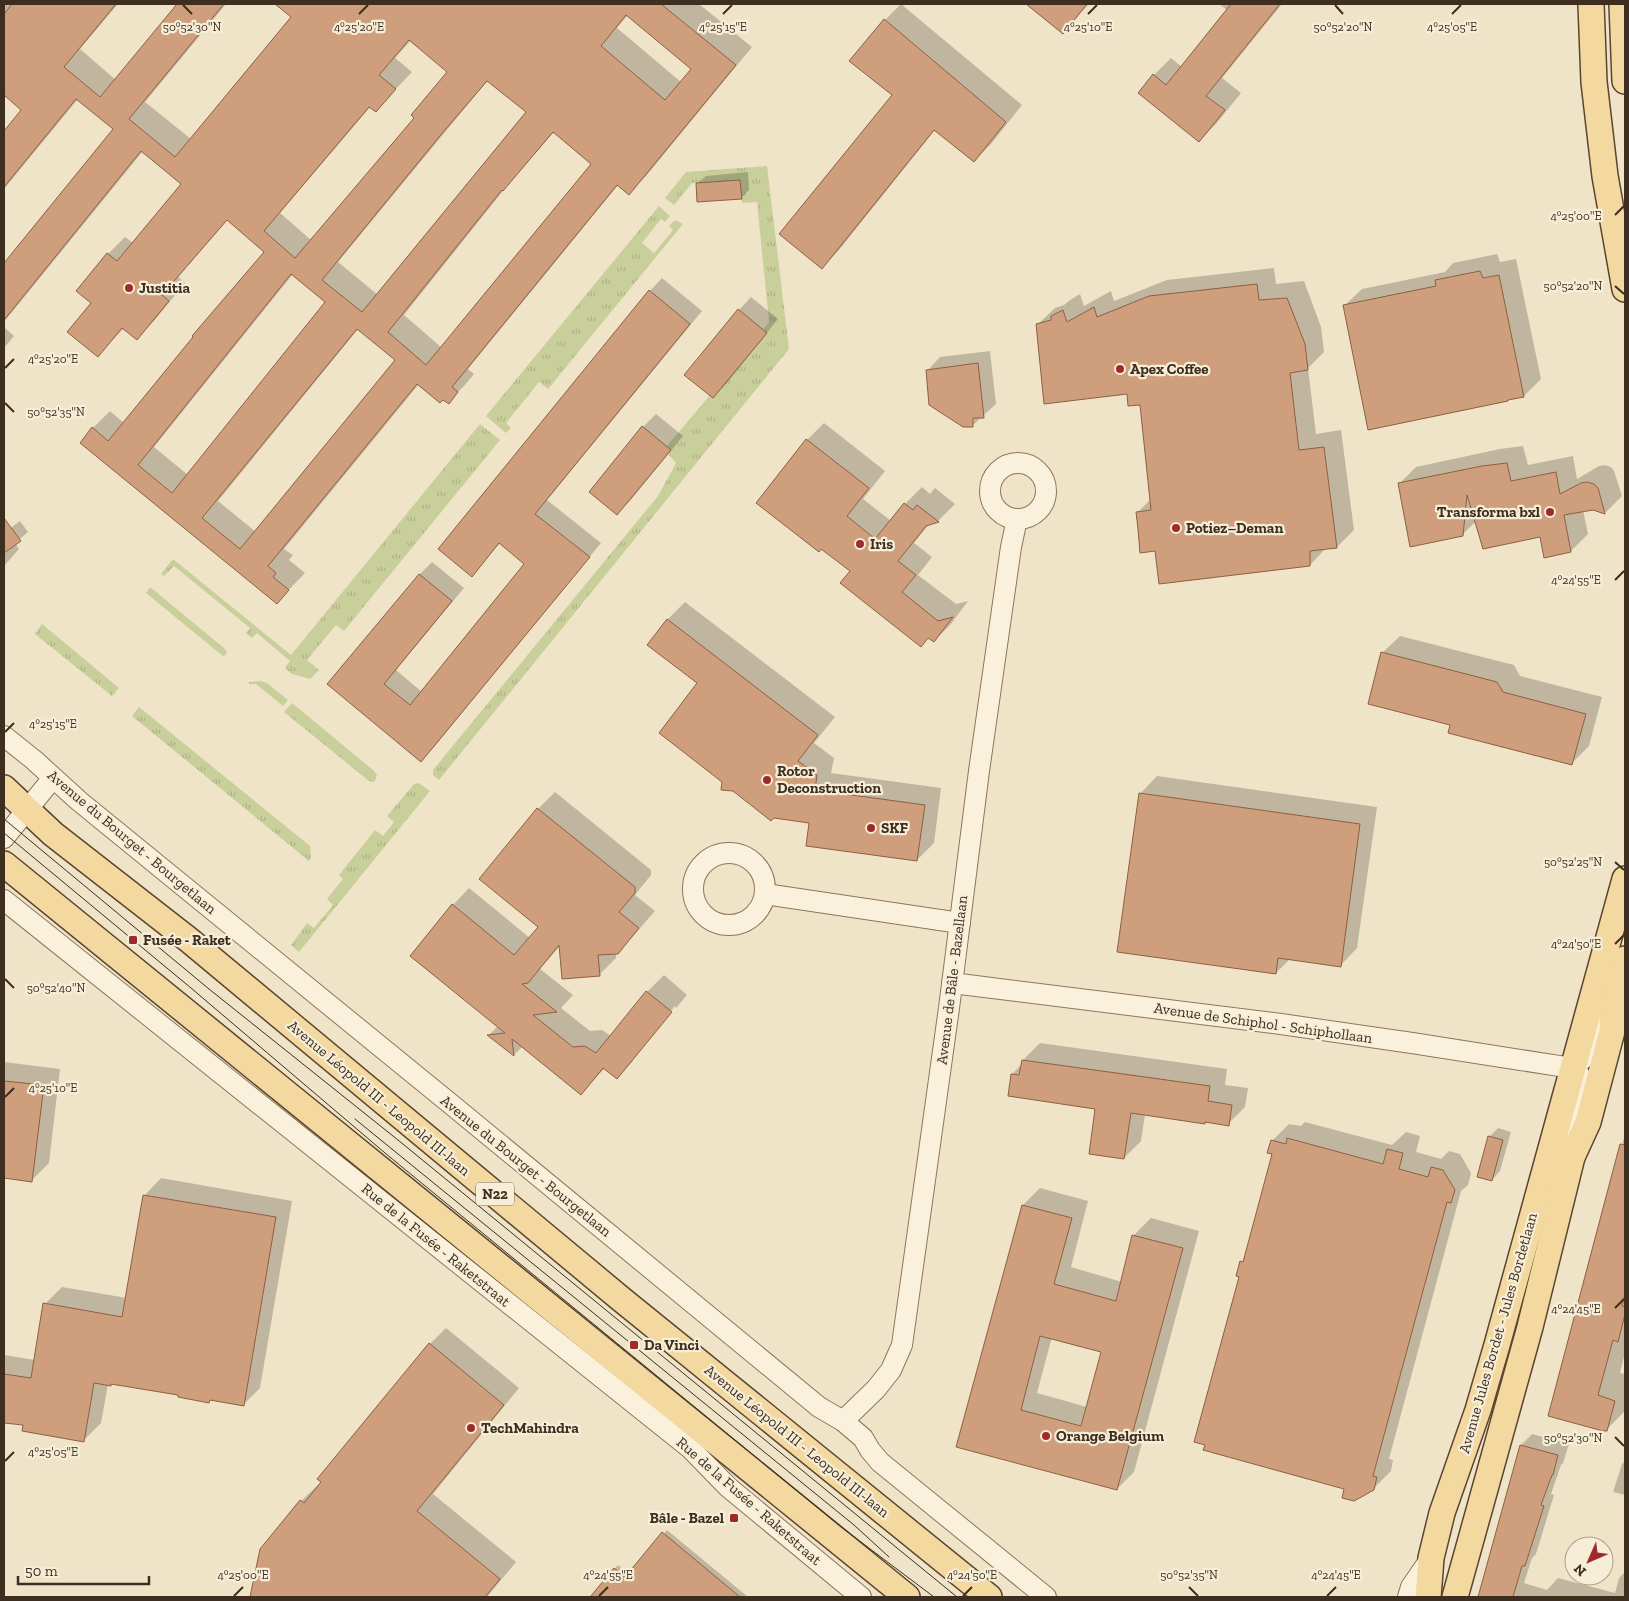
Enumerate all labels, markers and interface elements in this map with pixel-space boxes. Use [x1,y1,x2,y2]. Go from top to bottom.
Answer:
text: 50°52'30"N [163,20,221,34]
text: 4°25'20"E [334,20,384,34]
text: 4°25'15"E [699,20,747,34]
text: 4°25'10"E [1064,20,1112,34]
text: 50°52'20"N [1314,20,1373,34]
text: 4°25'05"E [1427,20,1477,34]
text: 4°25'00"E [1551,209,1601,223]
place label: Justitia [139,279,191,297]
text: 50°52'20"N [1544,279,1603,293]
marker: Justitia [123,282,135,294]
text: 4°25'20"E [28,352,78,366]
place label: Apex Coffee [1130,360,1208,378]
marker: Apex Coffee [1114,363,1126,375]
text: 50°52'35"N [27,405,85,419]
place label: Transforma bxl [1437,503,1540,521]
marker: Transforma bxl [1544,506,1556,518]
place label: Potiez–Deman [1186,519,1283,537]
marker: Potiez–Deman [1170,522,1182,534]
place label: Iris [870,535,893,553]
marker: Iris [854,538,866,550]
text: 4°24'55"E [1551,573,1601,587]
text: 4°25'15"E [29,717,77,731]
place label: Rotor Deconstruction [777,762,881,797]
street label: Avenue du Bourget - Bourgetlaan [44,766,220,918]
marker: Rotor Deconstruction [761,774,773,786]
place label: SKF [881,819,908,837]
marker: SKF [865,822,877,834]
text: 50°52'25"N [1544,855,1602,869]
street label: Avenue de Bâle - Bazellaan [933,894,971,1066]
place label: Fusée - Raket [143,931,232,949]
marker: Fusée - Raket [127,934,139,946]
text: 4°24'50"E [1551,937,1601,951]
text: 50°52'40"N [27,981,85,995]
street label: Avenue de Schiphol - Schiphollaan [1153,999,1374,1047]
street label: Avenue Léopold III - Leopold III-laan [284,1016,474,1180]
text: 4°25'10"E [29,1081,77,1095]
street label: Avenue du Bourget - Bourgetlaan [437,1091,615,1241]
street label: Rue de la Fusée - Raketstraat [358,1179,514,1311]
road number: N22 [476,1182,514,1206]
street label: Avenue Jules Bordet - Jules Bordetlaan [1455,1210,1541,1455]
text: 4°24'45"E [1551,1302,1601,1316]
place label: Da Vinci [644,1336,700,1354]
marker: Da Vinci [628,1339,640,1351]
street label: Avenue Léopold III - Leopold III-laan [701,1361,893,1521]
place label: TechMahindra [481,1419,579,1437]
marker: TechMahindra [465,1422,477,1434]
place label: Orange Belgium [1056,1427,1164,1445]
marker: Orange Belgium [1040,1430,1052,1442]
text: 50°52'30"N [1544,1431,1602,1445]
street label: Rue de la Fusée - Raketstraat [673,1433,825,1569]
text: 4°25'05"E [28,1445,78,1459]
place label: Bâle - Bazel [650,1509,724,1527]
marker: Bâle - Bazel [728,1512,740,1524]
north arrow [1564,1536,1614,1586]
scale bar [18,1554,149,1586]
text: N [1570,1560,1590,1580]
text: 50 m [25,1562,58,1580]
text: 4°25'00"E [218,1568,268,1582]
text: 4°24'55"E [583,1568,633,1582]
text: 4°24'50"E [947,1568,997,1582]
text: 50°52'35"N [1160,1568,1218,1582]
text: 4°24'45"E [1311,1568,1361,1582]

